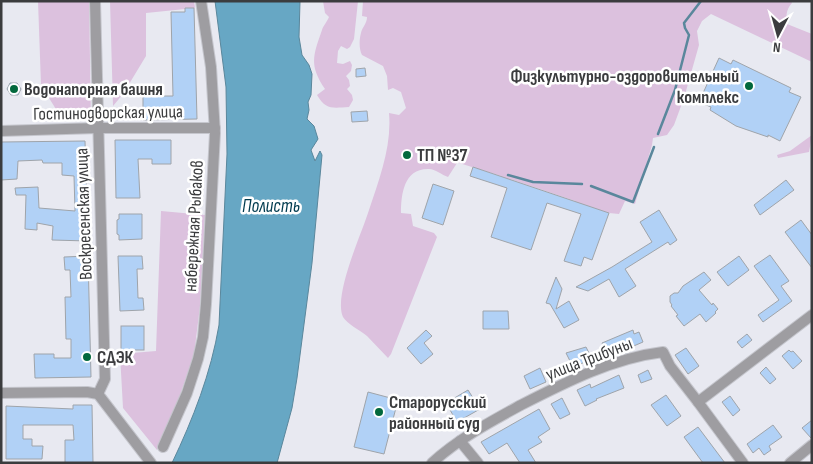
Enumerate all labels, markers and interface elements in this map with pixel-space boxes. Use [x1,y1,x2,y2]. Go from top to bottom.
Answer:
north arrow [753,10,803,60]
text: N [772,39,781,56]
place label: Физкультурно-оздоровительный комплекс [510,66,739,108]
place label: Водонапорная башня [24,79,163,100]
marker: Физкультурно-оздоровительный комплекс [743,80,755,92]
marker: Водонапорная башня [8,83,20,95]
street label: Гостинодворская улица [33,101,183,125]
place label: ТП №37 [417,145,467,166]
street label: Воскресенская улица [71,148,97,280]
marker: ТП №37 [401,149,413,161]
street label: набережная Рыбаков [180,160,208,292]
water label: Полисть [242,195,300,218]
street label: улица Трибуны [543,333,635,385]
place label: СДЭК [97,347,134,368]
marker: СДЭК [81,351,93,363]
place label: Старорусский районный суд [389,392,487,434]
marker: Старорусский районный суд [373,406,385,418]

